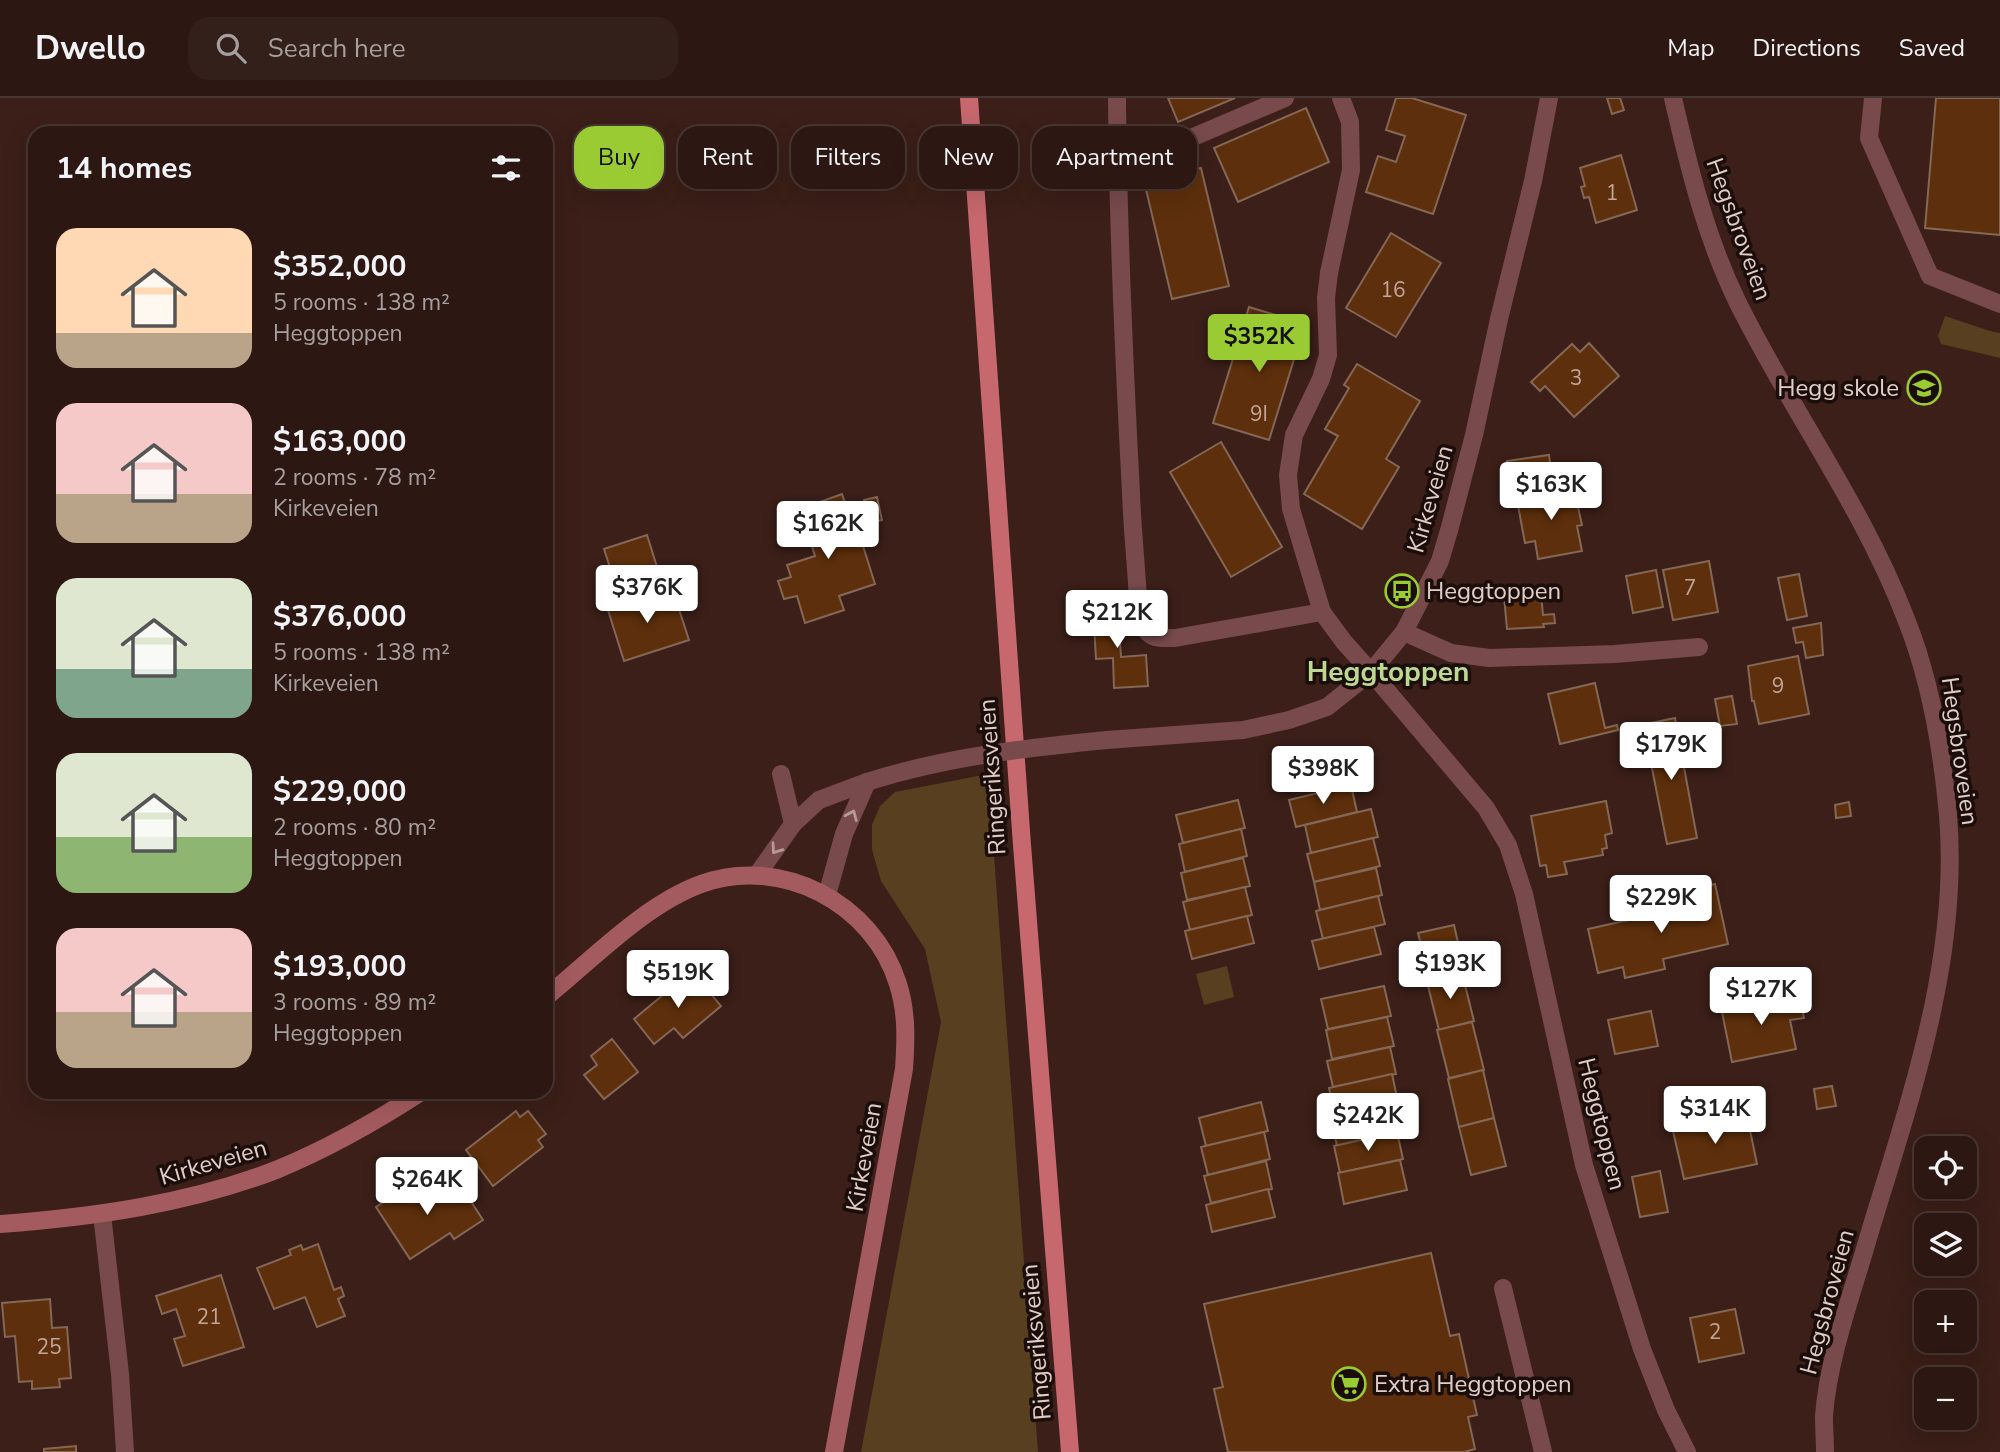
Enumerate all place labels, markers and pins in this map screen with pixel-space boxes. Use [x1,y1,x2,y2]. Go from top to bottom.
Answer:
pin: $352K [1210,314,1308,374]
school or university icon: Hegg skole [1905,369,1943,407]
place label: Hegg skole [1777,372,1899,404]
pin: $163K [1502,462,1600,522]
pin: $162K [779,502,877,561]
pin: $376K [598,566,696,625]
bus stop icon: Heggtoppen [1383,572,1421,610]
place label: Heggtoppen [1426,575,1561,607]
pin: $212K [1068,590,1166,650]
pin: $179K [1622,722,1720,782]
pin: $398K [1274,746,1372,806]
pin: $229K [1612,876,1710,935]
pin: $193K [1401,942,1499,1001]
pin: $519K [629,950,727,1010]
pin: $127K [1712,968,1810,1027]
pin: $314K [1666,1086,1764,1146]
pin: $242K [1319,1094,1417,1153]
pin: $264K [378,1158,476,1217]
supermarket icon: Extra Heggtoppen [1330,1365,1368,1403]
place label: Extra Heggtoppen [1374,1368,1572,1400]

